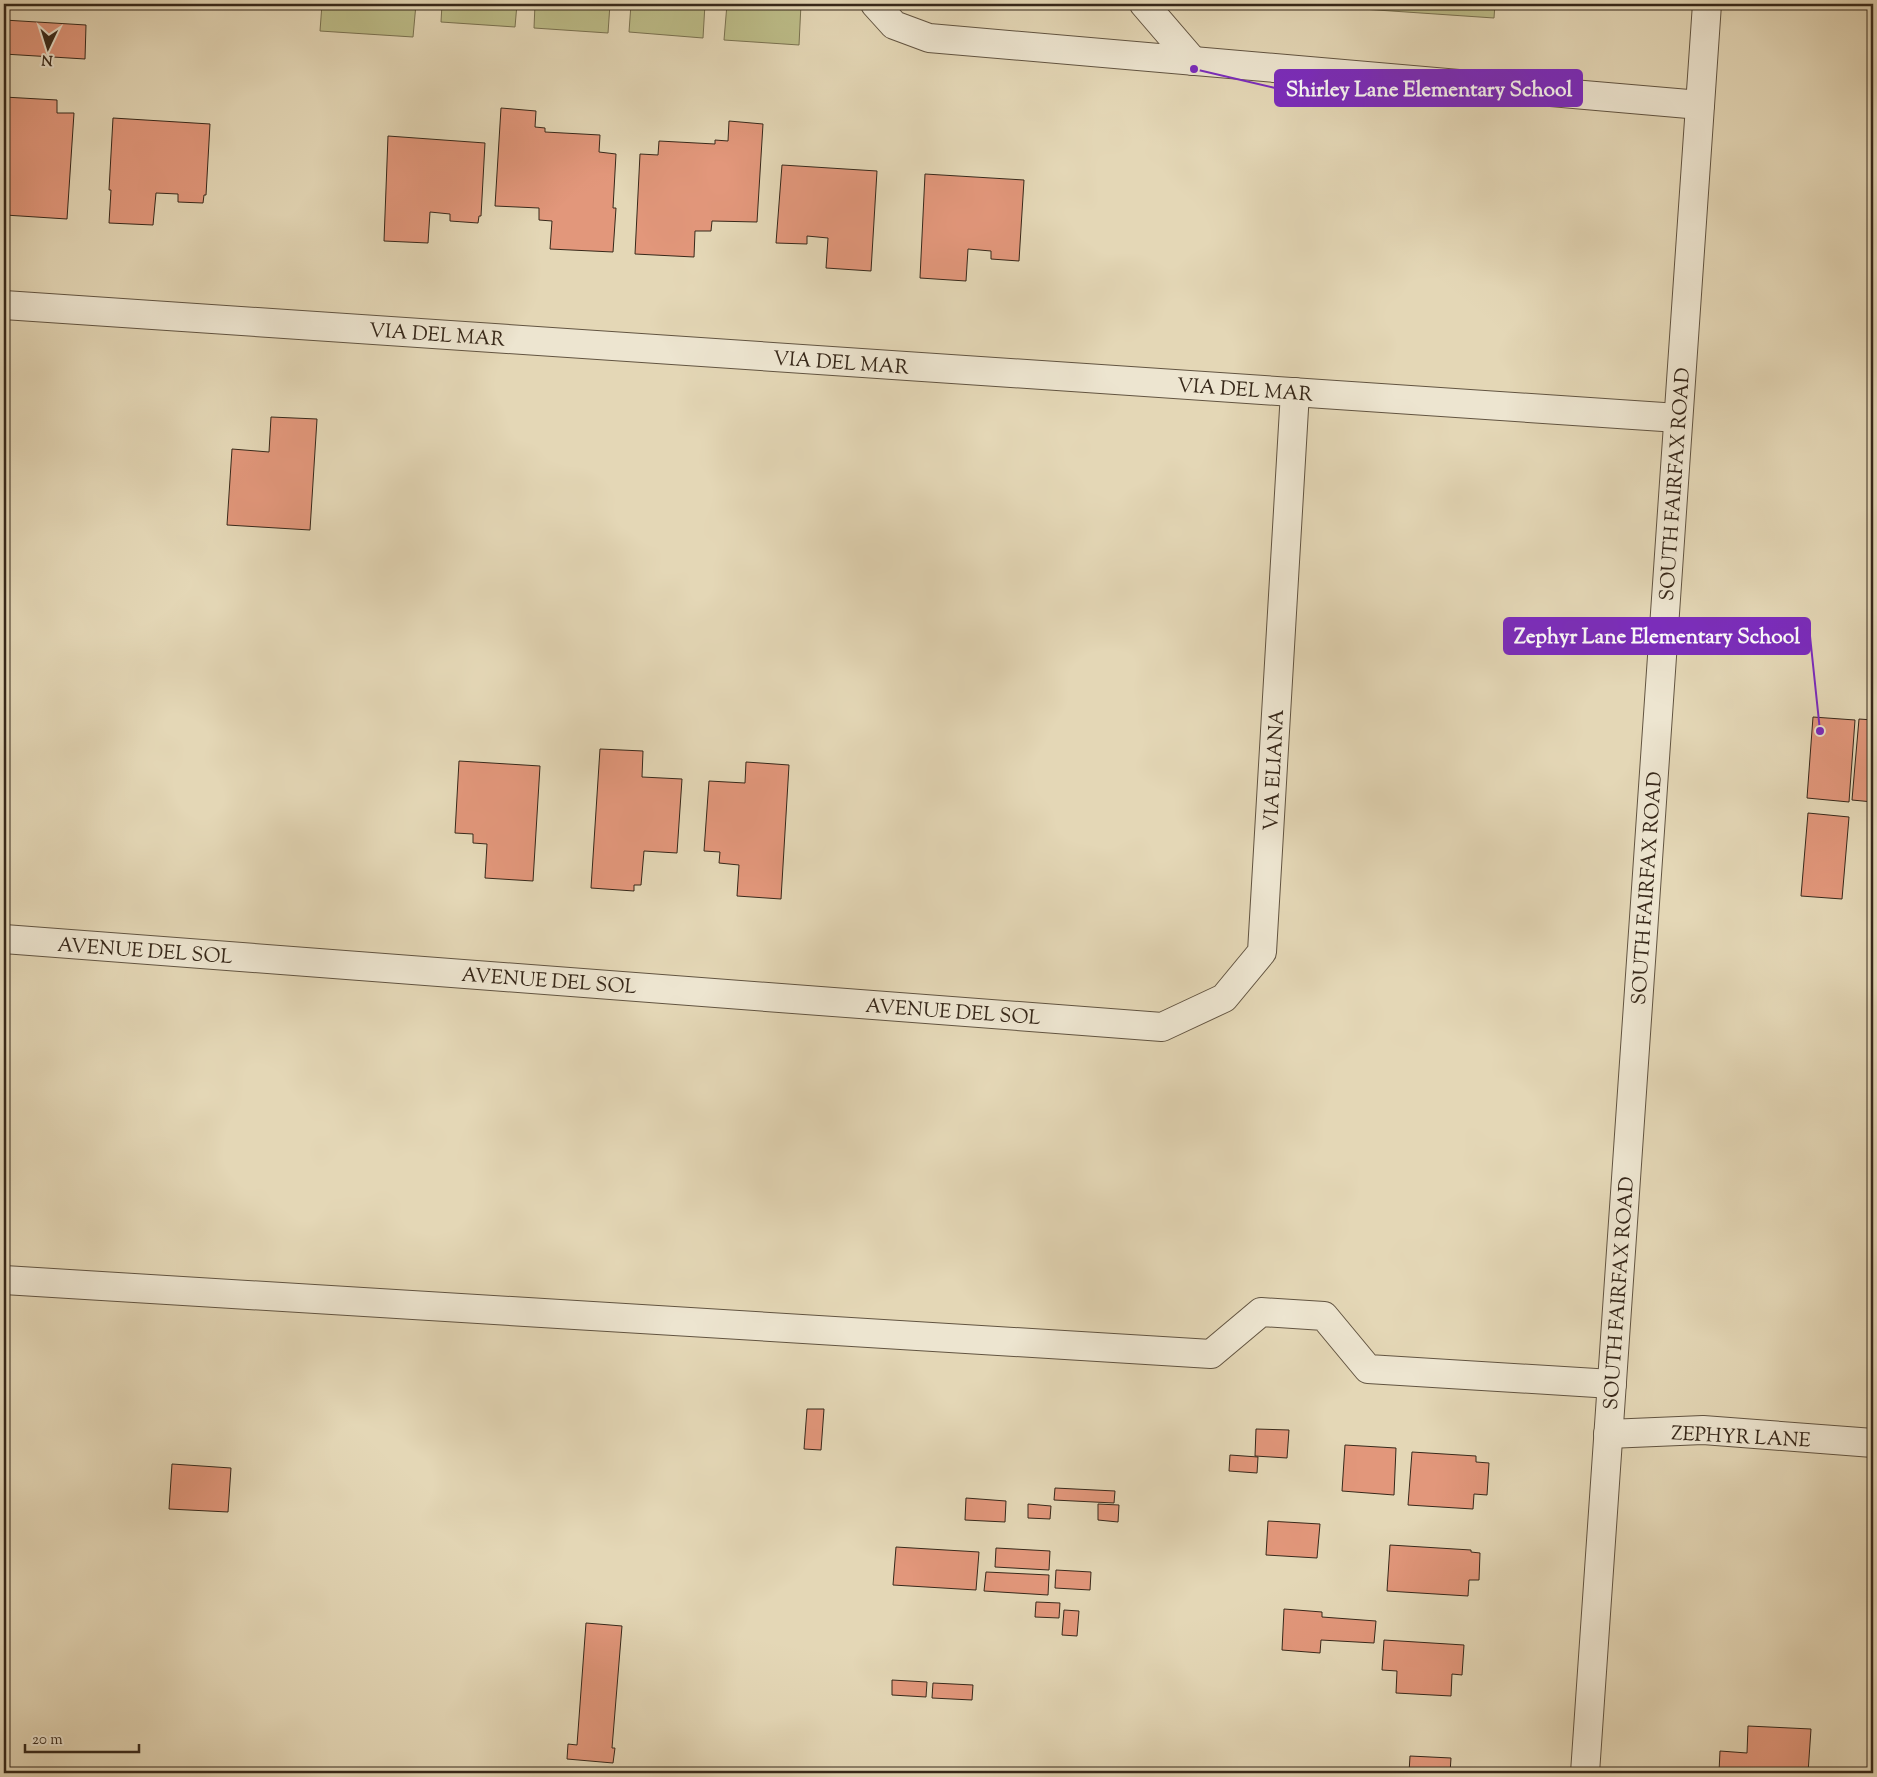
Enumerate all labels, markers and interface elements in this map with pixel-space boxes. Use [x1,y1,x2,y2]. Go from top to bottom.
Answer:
north arrow [22,22,72,72]
text: N [41,49,54,69]
callout: Shirley Lane Elementary School [1275,70,1582,106]
text: Shirley Lane Elementary School [1286,76,1572,106]
street label: VIA DEL MAR [368,317,507,356]
street label: VIA DEL MAR [772,345,911,384]
street label: SOUTH FAIRFAX ROAD [1654,367,1699,602]
street label: VIA DEL MAR [1176,372,1315,411]
callout: Zephyr Lane Elementary School [1504,618,1810,654]
text: Zephyr Lane Elementary School [1514,623,1800,653]
street label: VIA ELIANA [1258,708,1293,832]
street label: SOUTH FAIRFAX ROAD [1626,771,1671,1006]
street label: AVENUE DEL SOL [56,932,233,973]
street label: AVENUE DEL SOL [460,962,637,1003]
street label: AVENUE DEL SOL [864,993,1041,1034]
street label: SOUTH FAIRFAX ROAD [1598,1176,1643,1411]
street label: ZEPHYR LANE [1670,1420,1811,1457]
scale bar [25,1722,139,1754]
text: 20 m [32,1730,63,1751]

